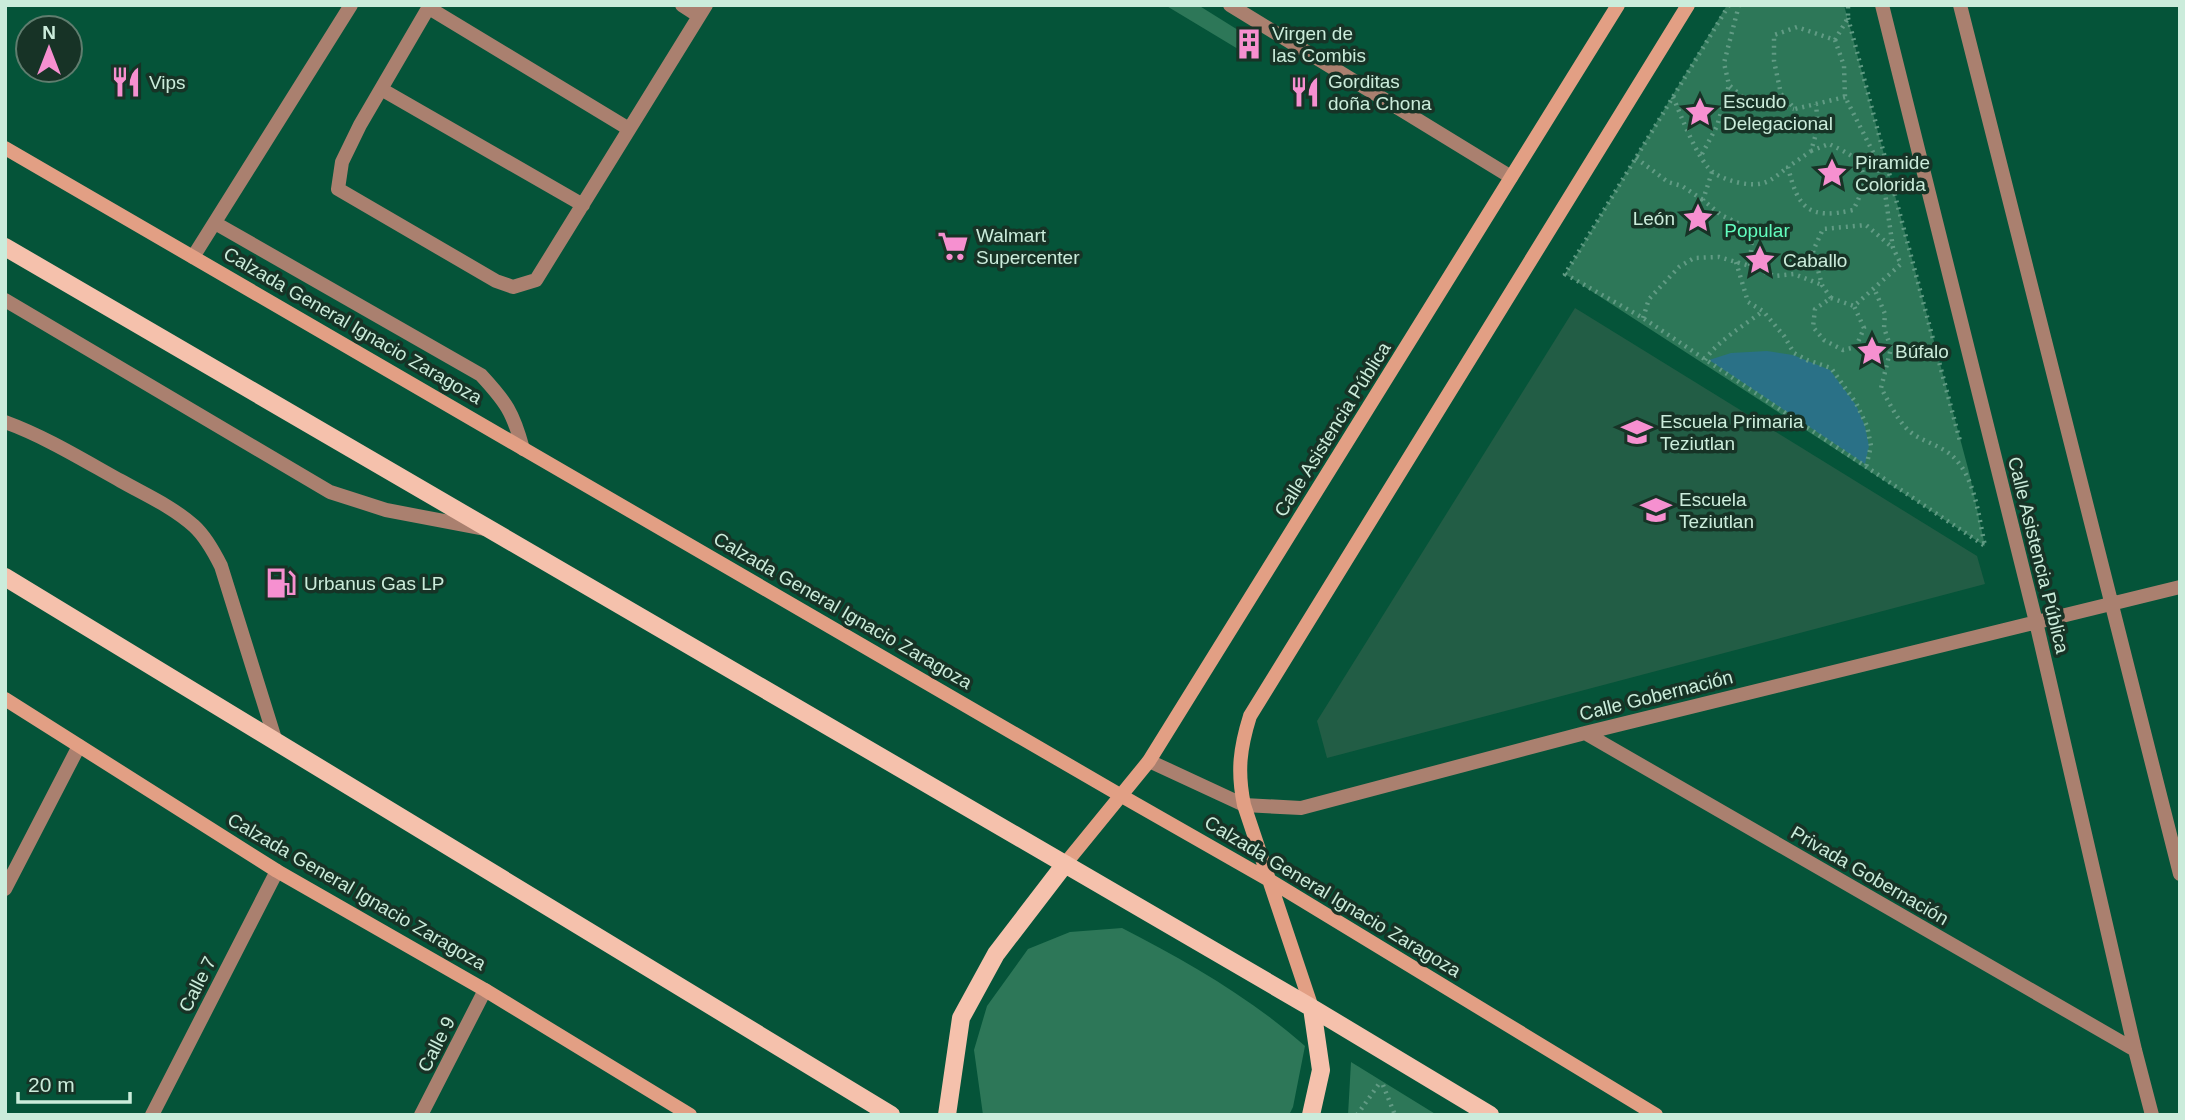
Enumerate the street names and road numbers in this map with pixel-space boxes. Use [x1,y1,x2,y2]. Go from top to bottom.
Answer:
street label: Calzada General Ignacio Zaragoza [220,243,486,408]
street label: Calle Asistencia Pública [1270,338,1395,520]
street label: Calle Asistencia Pública [2004,455,2073,656]
street label: Calzada General Ignacio Zaragoza [710,528,976,693]
street label: Calle Gobernación [1577,666,1735,725]
street label: Calzada General Ignacio Zaragoza [224,809,490,974]
street label: Calzada General Ignacio Zaragoza [1201,812,1465,982]
street label: Privada Gobernación [1787,822,1952,929]
street label: Calle 7 [175,953,220,1015]
street label: Calle 9 [414,1013,459,1075]

